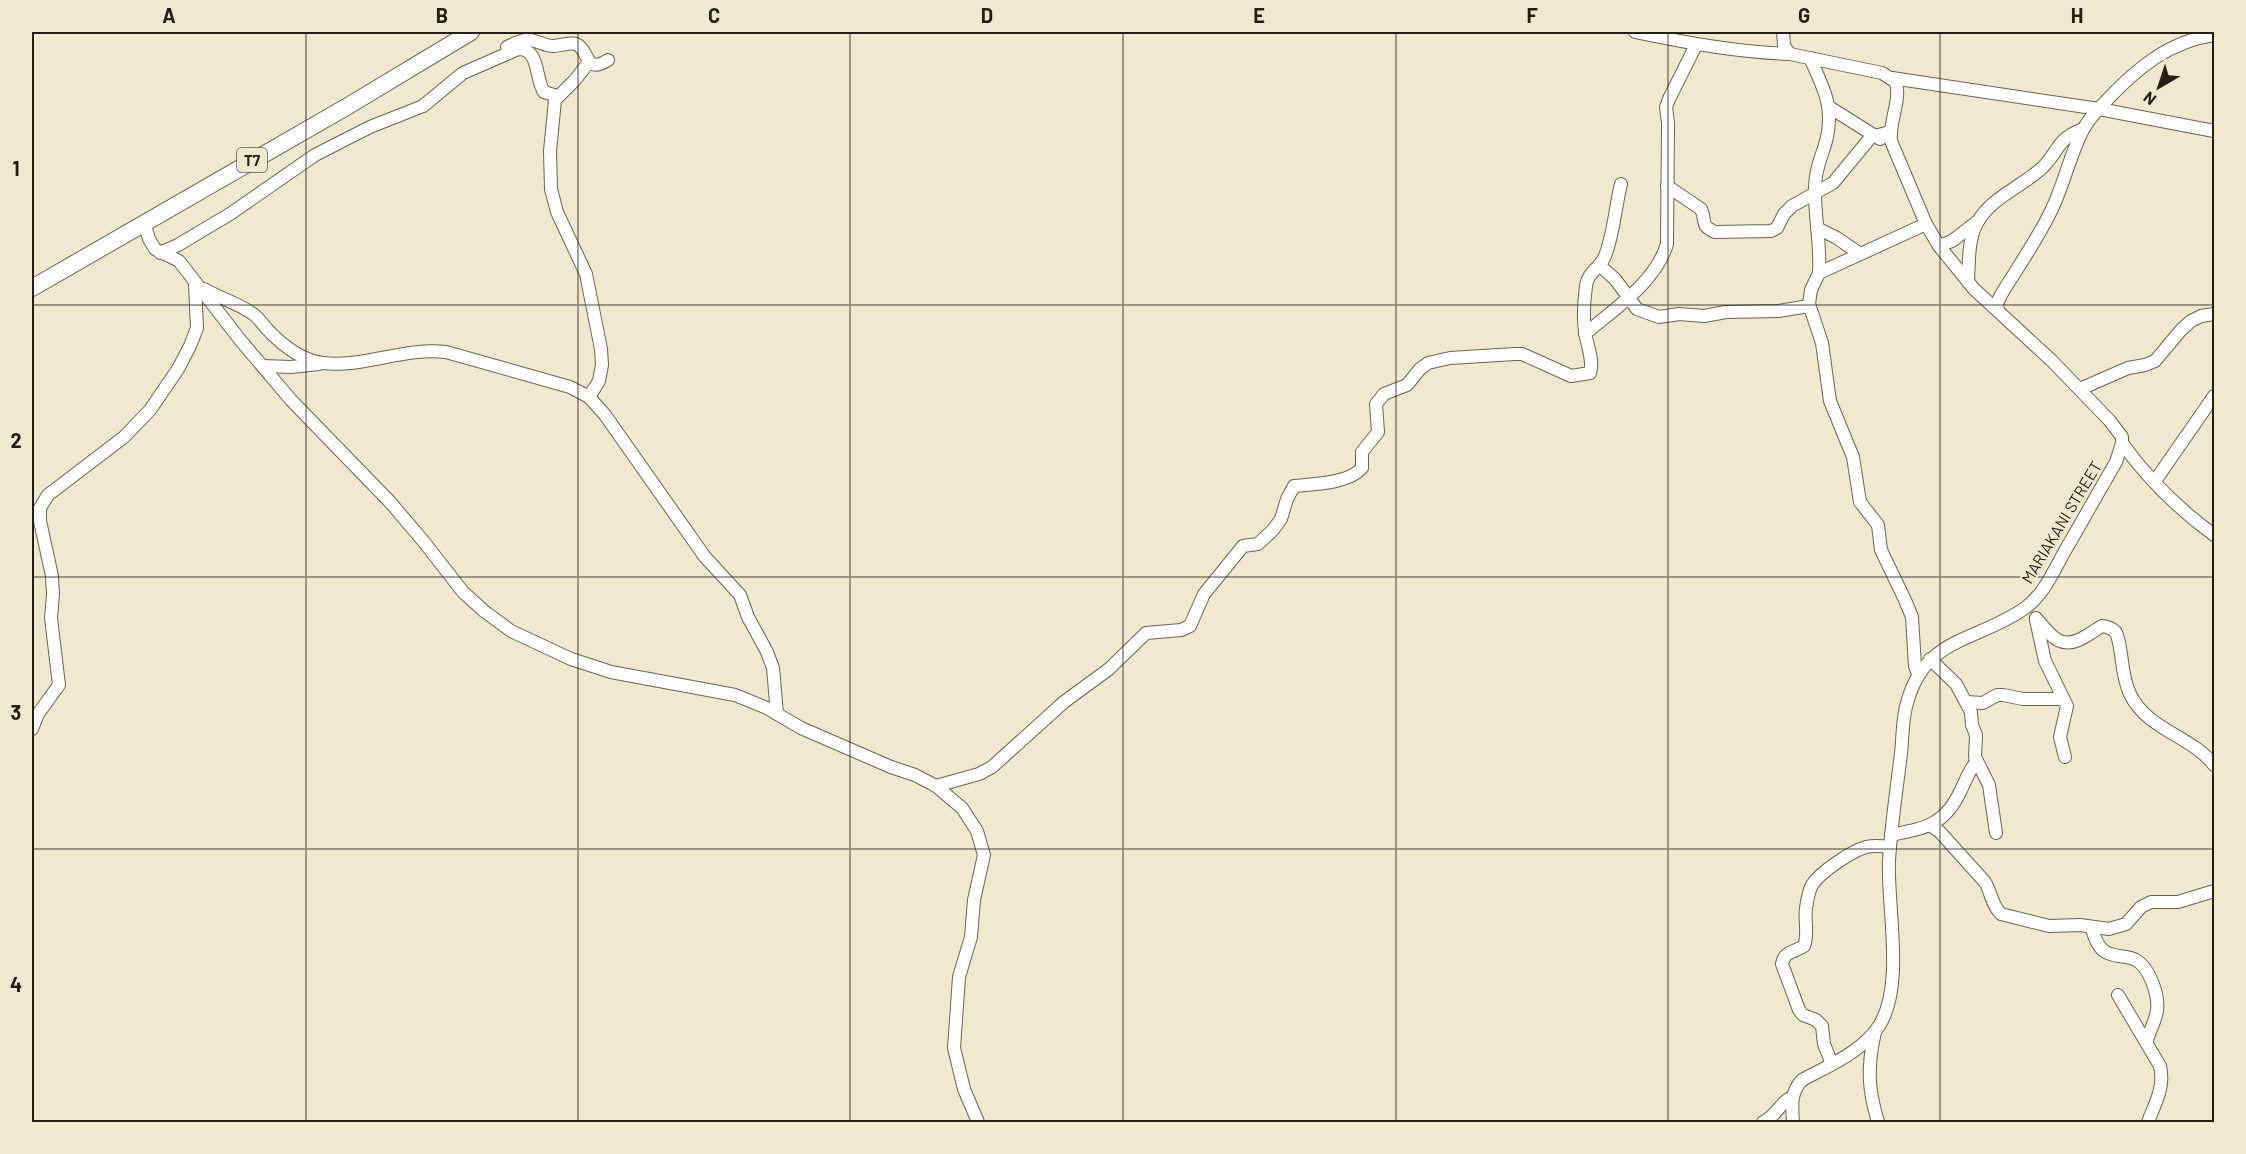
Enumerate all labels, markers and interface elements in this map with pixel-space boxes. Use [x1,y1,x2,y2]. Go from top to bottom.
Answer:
text: A [162,3,176,27]
text: B [436,3,448,27]
text: C [708,3,720,27]
text: D [981,3,993,27]
text: E [1253,3,1265,27]
text: F [1526,3,1538,27]
text: G [1798,3,1810,27]
text: H [2071,3,2083,27]
north arrow [2129,57,2189,117]
text: N [2139,88,2159,110]
road number: T7 [237,148,267,172]
text: 1 [12,156,20,180]
text: 2 [10,428,22,452]
street label: MARIAKANI STREET [2017,457,2105,587]
text: 3 [11,700,21,724]
text: 4 [10,972,22,996]

